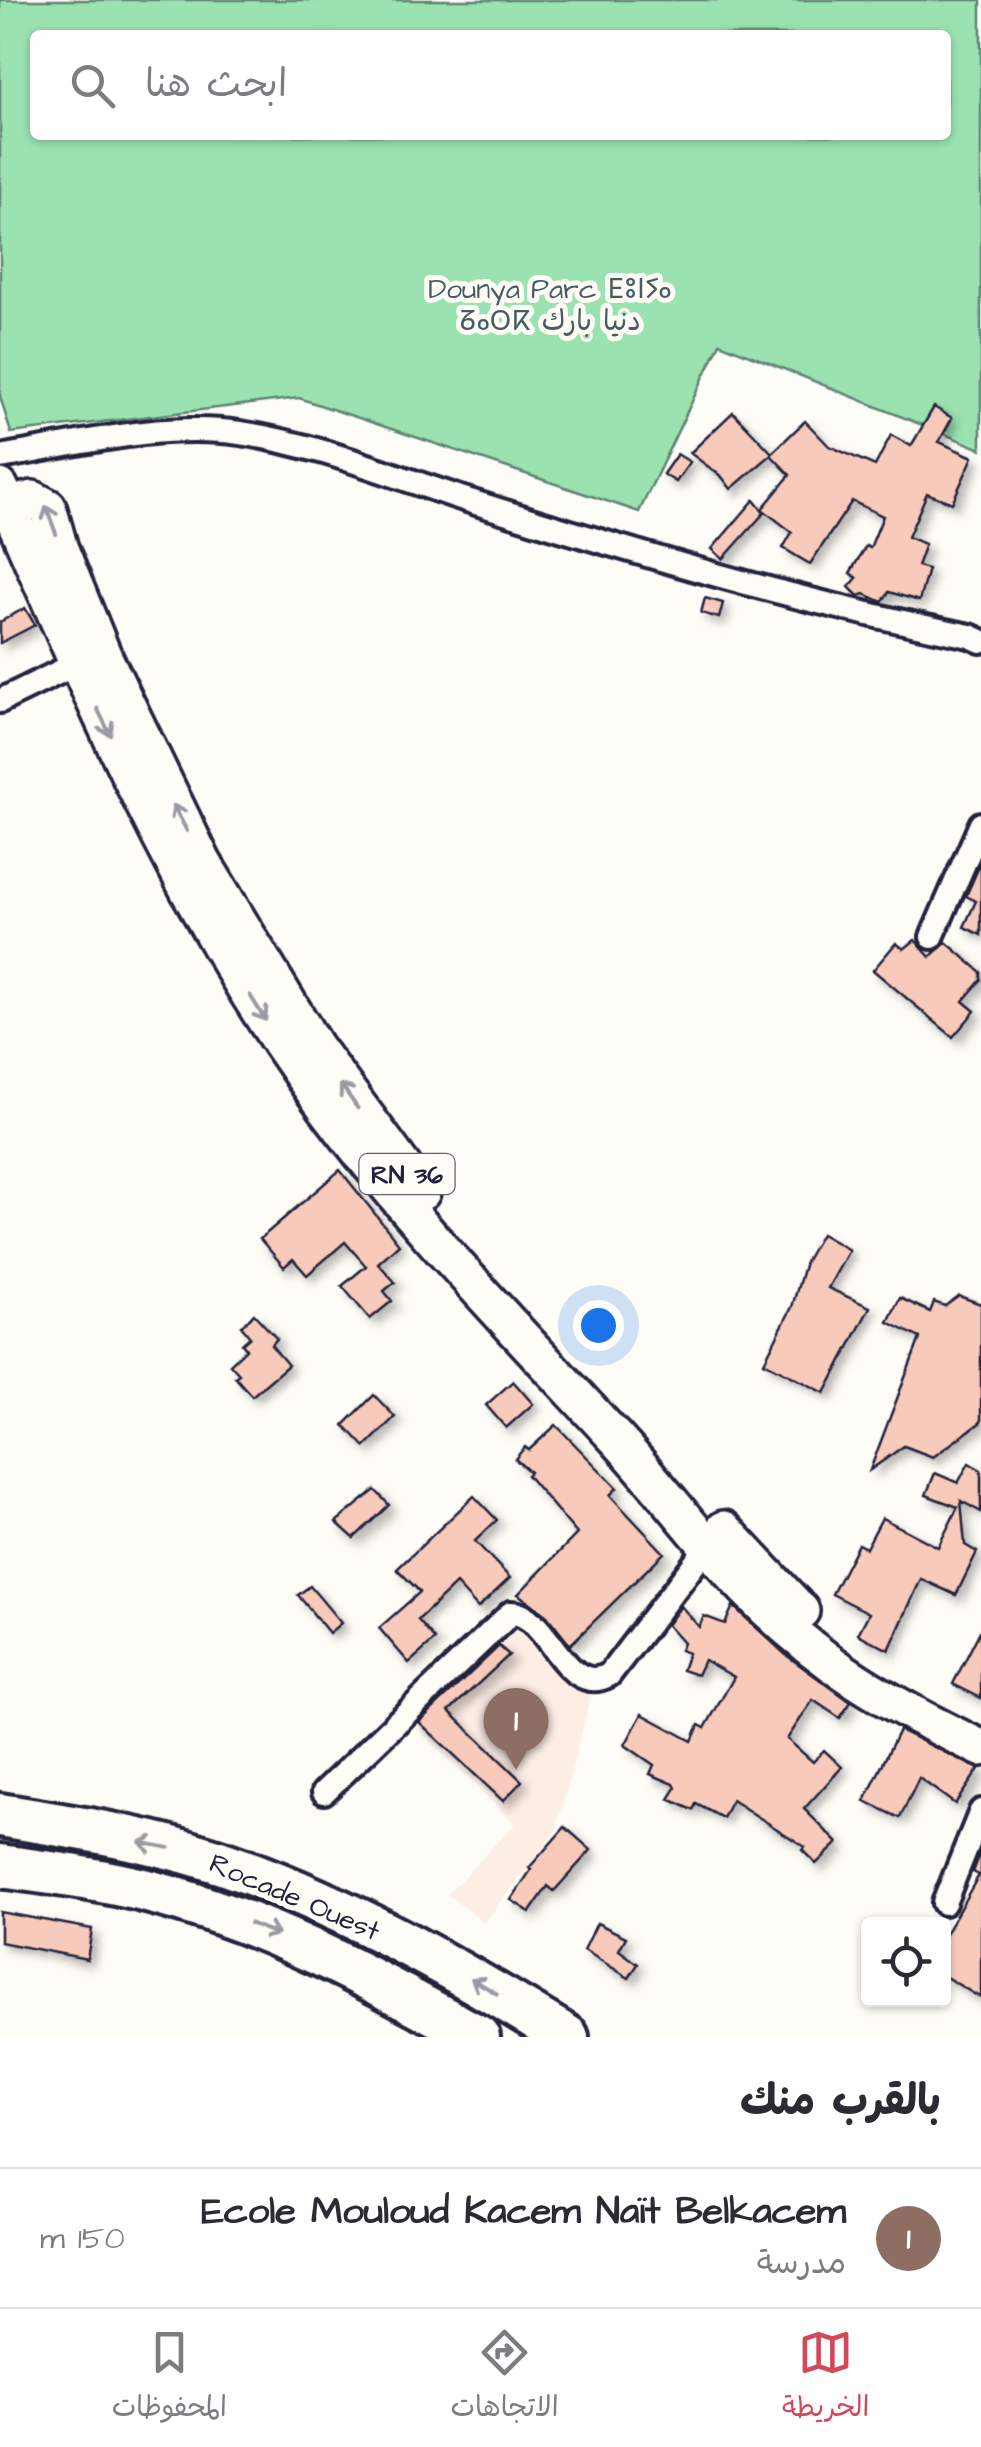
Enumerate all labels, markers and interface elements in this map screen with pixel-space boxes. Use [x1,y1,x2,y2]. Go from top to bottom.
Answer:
search box [30,30,951,140]
icon: search [65,58,120,113]
text: ابحث هنا [145,59,287,111]
park label: Dounya Parc ⴹⵓⵏⵢⴰ ⵒⴰⵔⴽ دنيا بارك [428,270,672,341]
one-way arrow [41,505,59,536]
one-way arrow [95,706,114,736]
one-way arrow [170,803,189,833]
one-way arrow [247,993,268,1022]
one-way arrow [339,1082,360,1110]
road number: RN 36 [360,1154,454,1194]
your location [573,1300,624,1351]
pin: 1 [484,1688,548,1770]
one-way arrow [139,1834,171,1853]
street label: Rocade Ouest [203,1844,386,1951]
map controls [861,1917,951,2007]
button: locate [861,1917,951,2007]
one-way arrow [248,1922,279,1940]
one-way arrow [470,1976,499,1996]
text: بالقرب منك [740,2073,941,2131]
text: Ecole Mouloud Kacem Naït Belkacem [201,2186,846,2238]
text: 150 m [40,2216,125,2261]
text: 1 [906,2216,911,2261]
text: مدرسة [757,2241,846,2286]
tab: المحفوظات [112,2325,227,2431]
tab: الاتجاهات [450,2325,559,2431]
tab: الخريطة [782,2325,869,2431]

